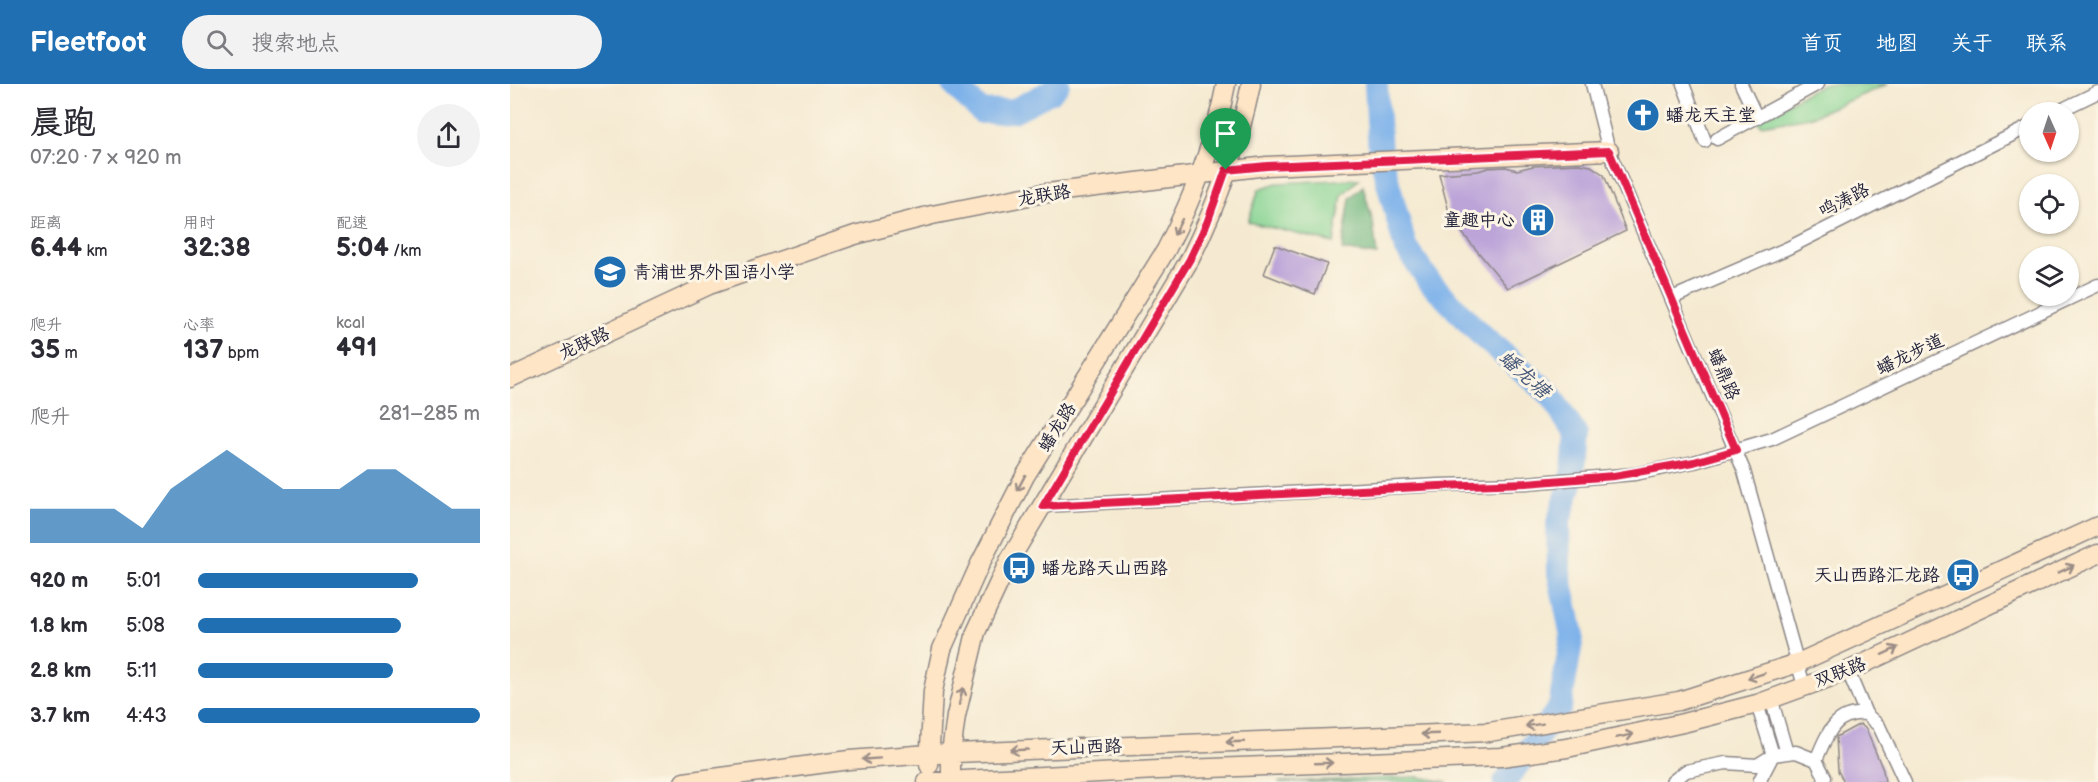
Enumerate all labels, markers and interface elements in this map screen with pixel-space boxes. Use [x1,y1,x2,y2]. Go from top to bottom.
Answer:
search box [182,15,602,69]
text: Fleetfoot [30,26,146,59]
icon: search [203,26,236,59]
text: 搜索地点 [251,30,339,57]
text: 首页 [1801,31,1843,56]
text: 地图 [1876,31,1918,56]
text: 关于 [1951,31,1993,56]
text: 联系 [2026,31,2068,56]
church icon: 蟠龙天主堂 [1625,97,1661,133]
north arrow [2019,102,2079,162]
map controls [2019,102,2079,306]
text: 晨跑 [30,103,96,143]
button: share [417,104,480,167]
place label: 蟠龙天主堂 [1666,105,1756,126]
pin [1200,108,1251,170]
icon: arrive [1209,117,1242,150]
text: 07:20 · 7 × 920 m [30,146,181,170]
button: locate [2019,174,2079,234]
street label: 鸣涛路 [1815,179,1873,222]
street label: 龙联路 [1016,181,1072,210]
building icon: 童趣中心 [1520,202,1556,238]
place label: 童趣中心 [1443,210,1515,231]
text: 距离 [30,214,62,233]
text: 用时 [183,214,215,233]
text: 配速 [336,214,368,233]
one-way arrow [1171,218,1183,236]
text: 6.44 [30,233,82,264]
text: 32:38 [183,233,251,264]
text: 5:04 [336,233,389,264]
text: km [82,242,108,261]
text: /km [389,242,421,261]
button: layers [2019,246,2079,306]
school or university icon: 青浦世界外国语小学 [592,254,628,290]
place label: 青浦世界外国语小学 [633,262,795,283]
text: kcal [336,314,365,333]
text: 爬升 [30,316,62,335]
text: 心率 [183,316,215,335]
street label: 龙联路 [555,323,613,364]
street label: 蟠龙步道 [1873,330,1947,379]
text: 491 [336,333,378,364]
text: 35 [30,335,60,366]
text: 137 [183,335,223,366]
text: m [60,344,78,363]
text: bpm [223,344,259,363]
street label: 蟠鼎路 [1703,345,1744,403]
water label: 蟠龙塘 [1494,346,1556,405]
street label: 蟠龙路 [1034,399,1081,456]
text: 281–285 m [379,402,480,426]
text: 爬升 [30,405,70,429]
one-way arrow [1015,474,1027,491]
bus stop icon: 蟠龙路天山西路 [1001,550,1037,586]
bus stop icon: 天山西路汇龙路 [1945,557,1981,593]
place label: 蟠龙路天山西路 [1042,558,1168,579]
one-way arrow [2057,562,2075,574]
place label: 天山西路汇龙路 [1814,565,1940,586]
text: 920 m [30,569,88,593]
text: 5:01 [126,569,161,593]
text: 1.8 km [30,614,88,638]
text: 5:08 [126,614,165,638]
one-way arrow [1880,645,1898,657]
street label: 双联路 [1811,653,1869,692]
text: 2.8 km [30,659,91,683]
text: 5:11 [126,659,157,683]
one-way arrow [1747,671,1766,682]
one-way arrow [956,687,967,706]
text: 3.7 km [30,704,90,728]
text: 4:43 [126,704,167,728]
one-way arrow [1525,719,1544,730]
one-way arrow [1421,728,1441,740]
one-way arrow [1614,730,1634,741]
street label: 天山西路 [1050,736,1122,759]
one-way arrow [1226,736,1246,747]
one-way arrow [1010,744,1030,755]
one-way arrow [861,753,881,764]
one-way arrow [1314,758,1334,769]

